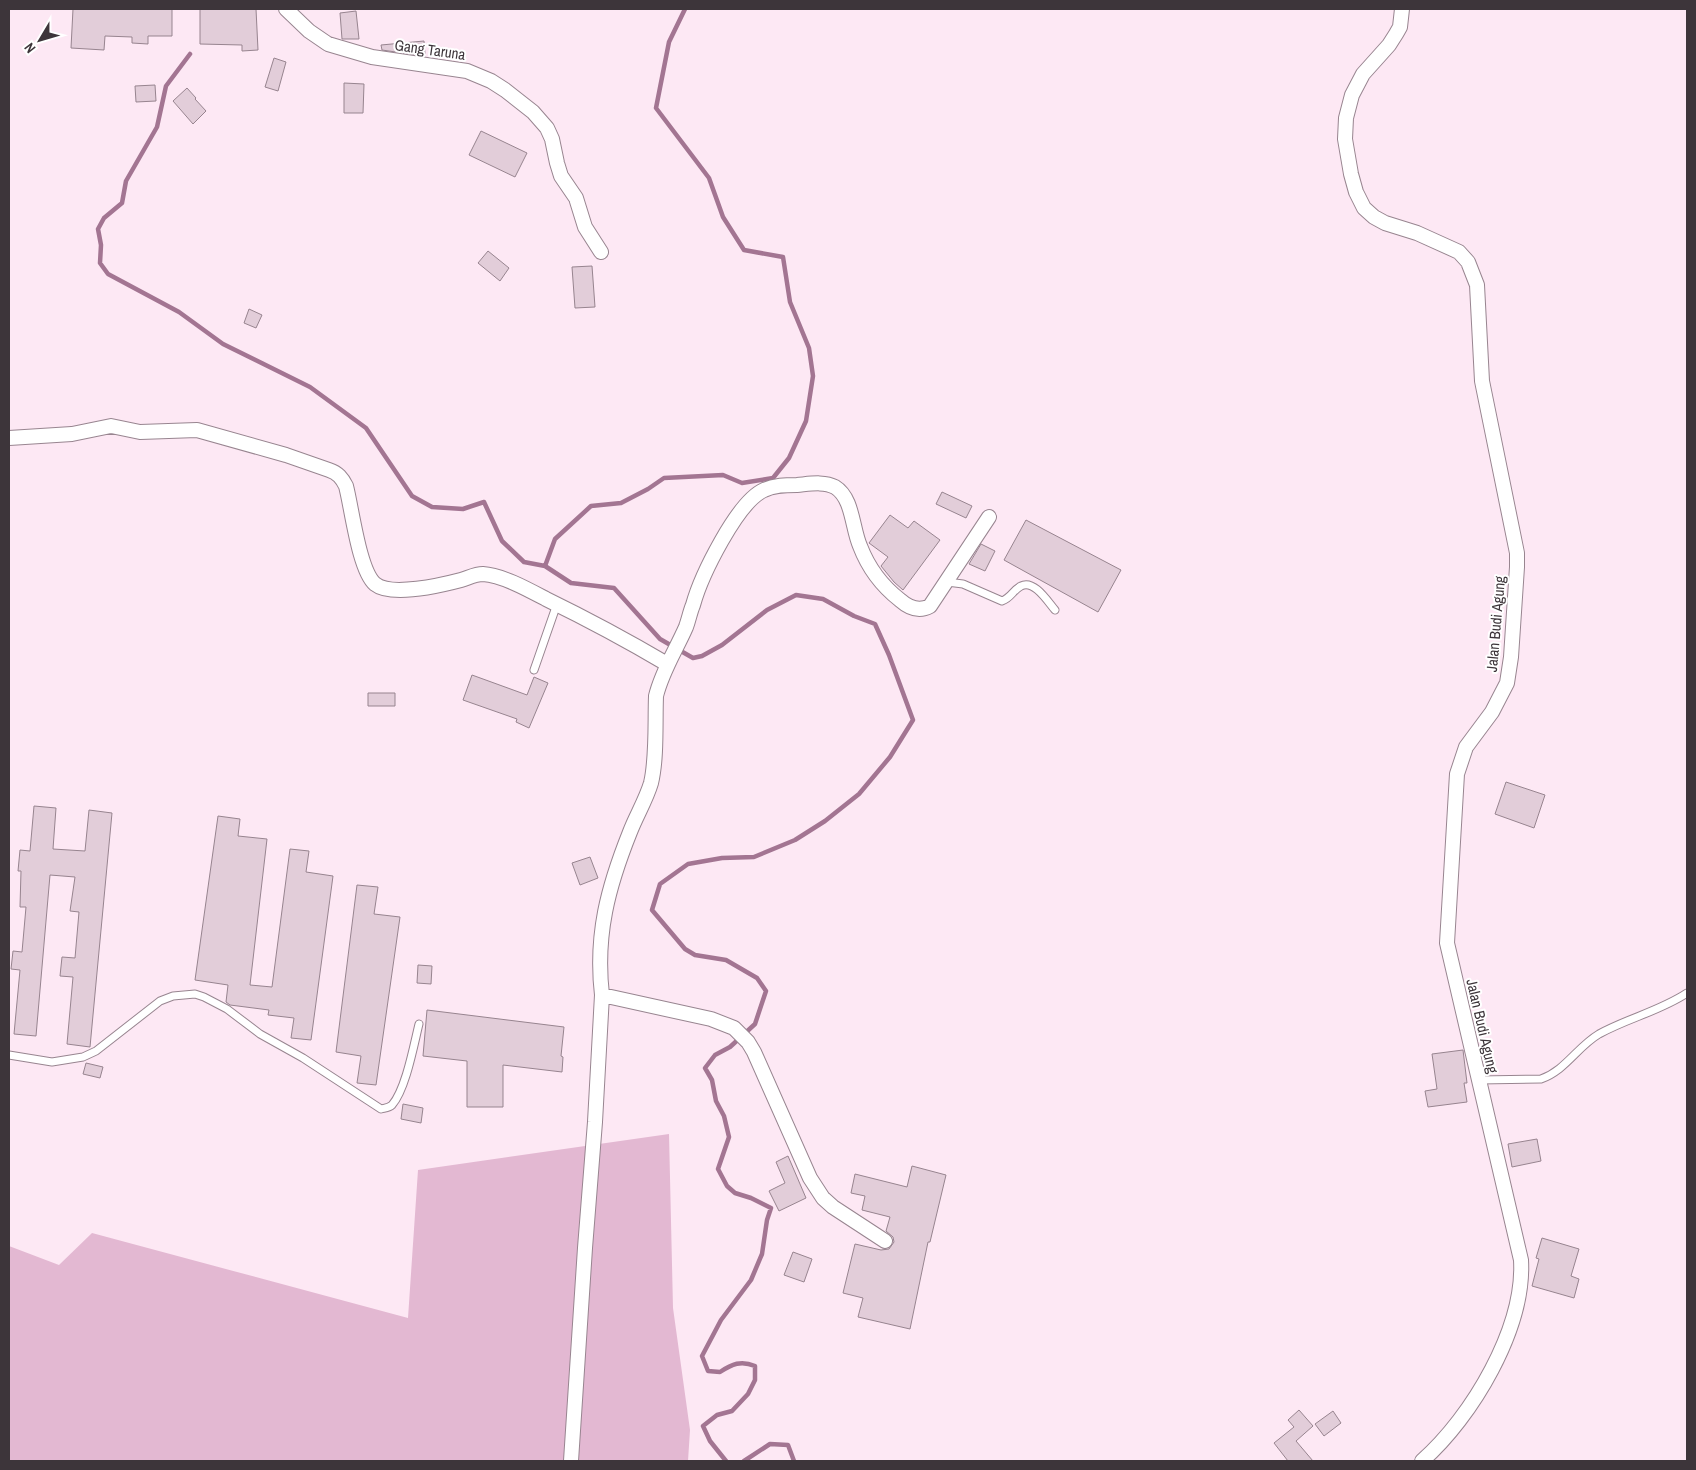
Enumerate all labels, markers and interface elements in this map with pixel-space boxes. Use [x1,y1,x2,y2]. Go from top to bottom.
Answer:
north arrow [15,15,65,65]
street label: Gang Taruna [393,34,467,65]
text: N [20,39,39,57]
street label: Jalan Budi Agung [1481,575,1510,673]
street label: Jalan Budi Agung [1461,977,1504,1075]

